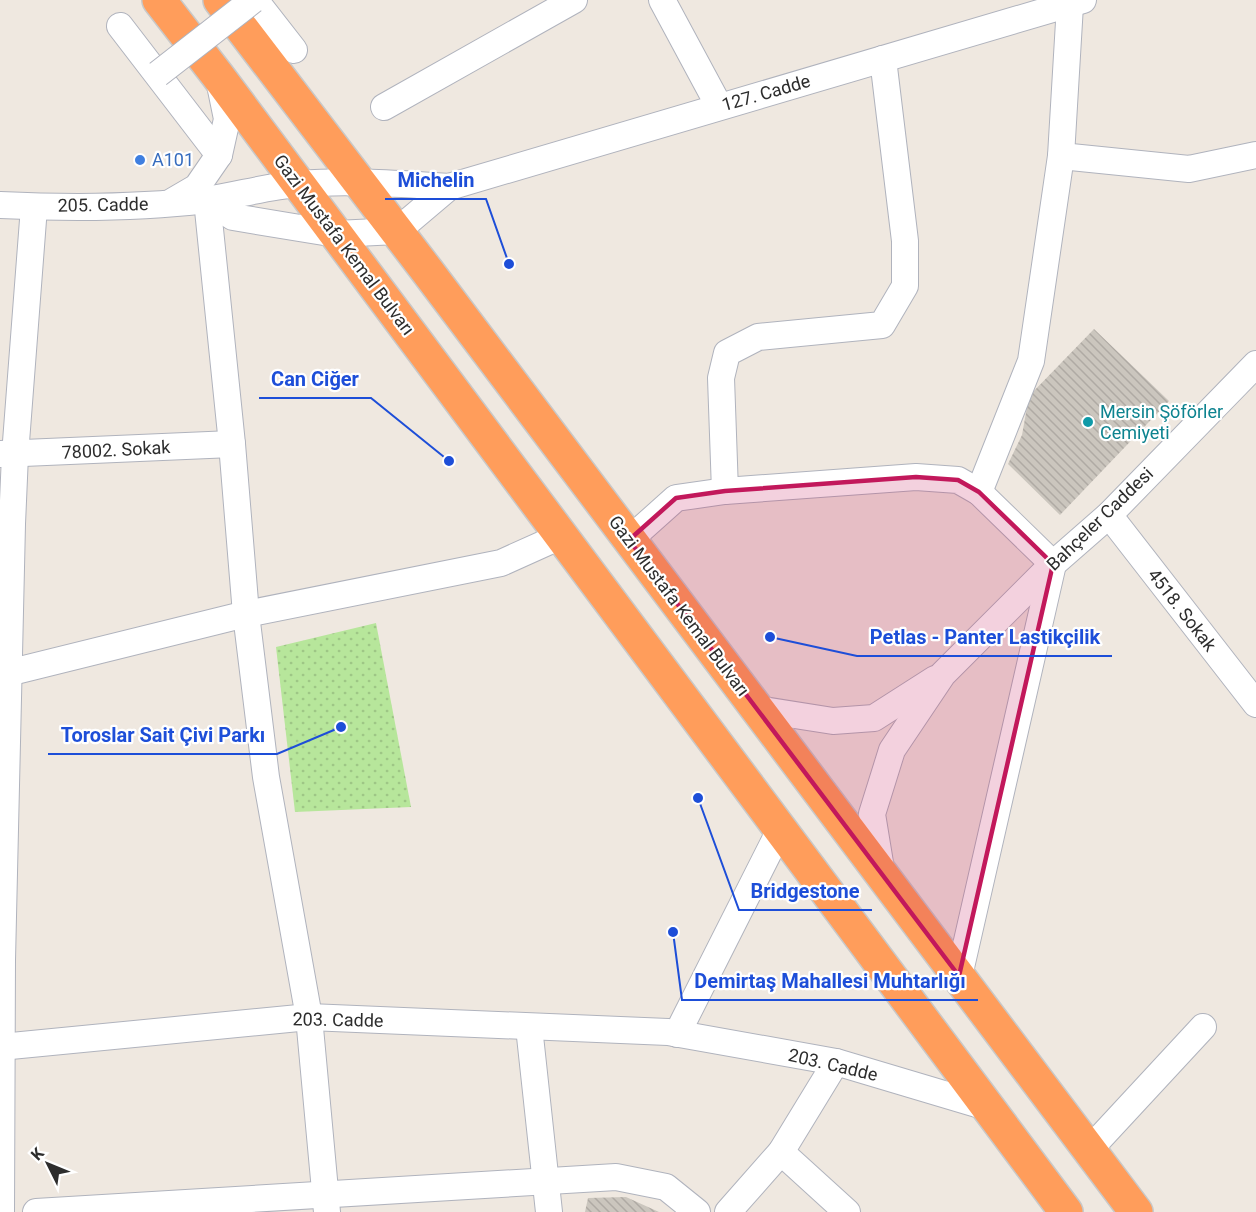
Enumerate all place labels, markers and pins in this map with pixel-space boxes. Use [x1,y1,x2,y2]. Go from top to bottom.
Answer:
place label: A101 [152,149,194,170]
marker: A101 [133,153,147,167]
callout: Michelin [385,161,486,199]
callout: Can Ciğer [259,360,371,398]
place label: Mersin Şöförler Cemiyeti [1100,401,1223,443]
marker: Mersin Şöförler Cemiyeti [1081,415,1095,429]
callout: Petlas - Panter Lastikçilik [857,618,1112,656]
callout: Toroslar Sait Çivi Parkı [48,716,277,754]
callout: Bridgestone [739,872,872,910]
callout: Demirtaş Mahallesi Muhtarlığı [682,962,978,1000]

